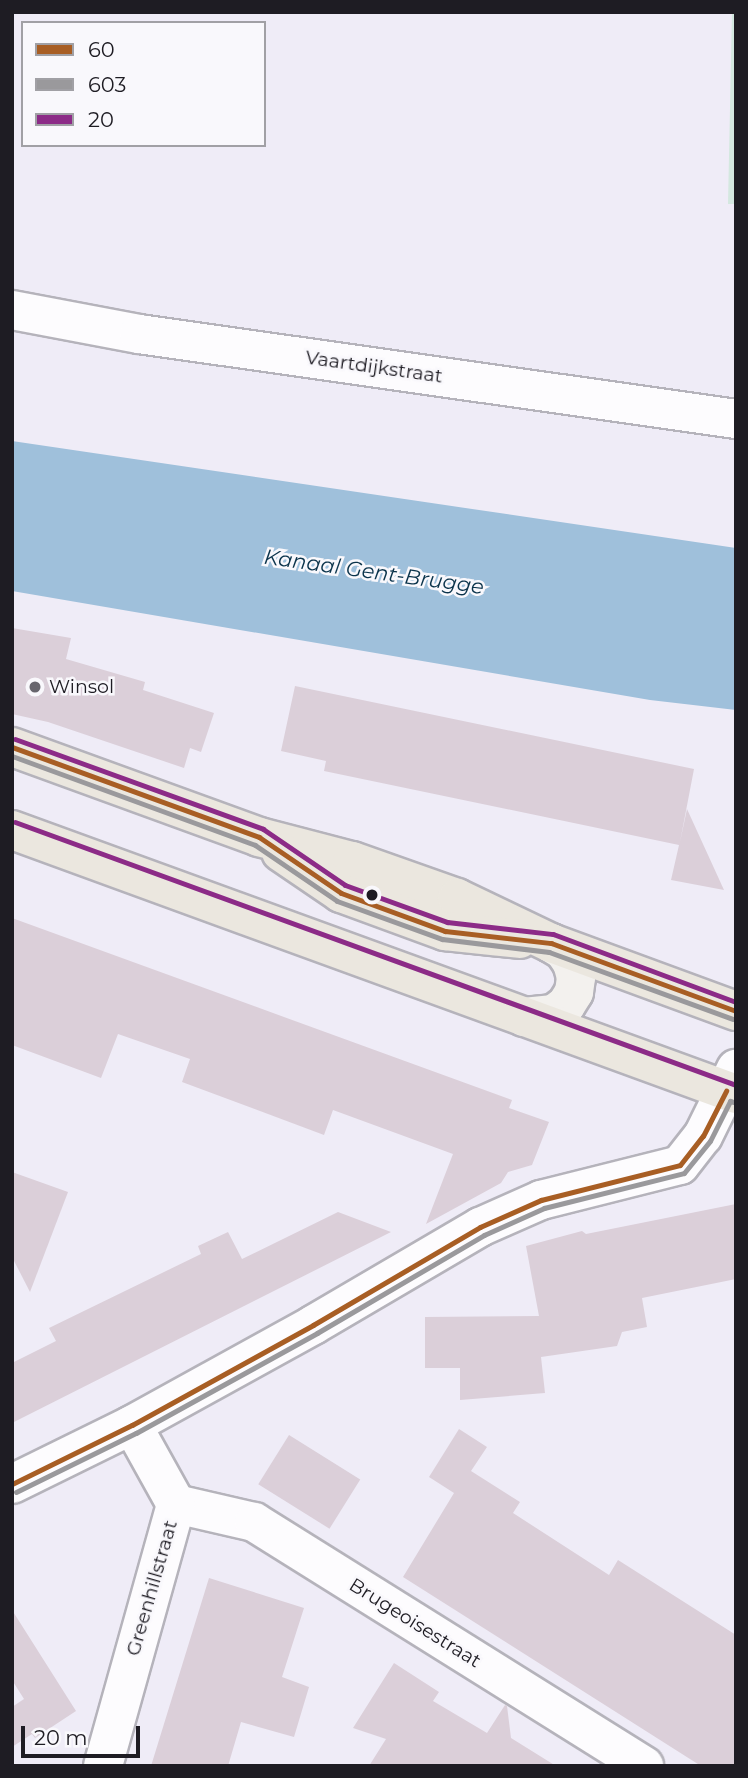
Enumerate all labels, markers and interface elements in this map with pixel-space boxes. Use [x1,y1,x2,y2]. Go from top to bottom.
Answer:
legend [21,21,266,147]
text: 60 [88,37,115,62]
text: 603 [88,72,126,97]
text: 20 [88,107,114,132]
street label: Vaartdijkstraat [304,346,444,388]
water label: Kanaal Gent-Brugge [262,544,486,600]
place label: Winsol [49,676,114,698]
marker: Winsol [27,679,43,695]
unlabelled marker [365,888,379,902]
street label: Greenhillstraat [122,1518,182,1658]
street label: Brugeoisestraat [345,1573,485,1673]
scale bar [24,1712,144,1756]
text: 20 m [34,1725,88,1750]

